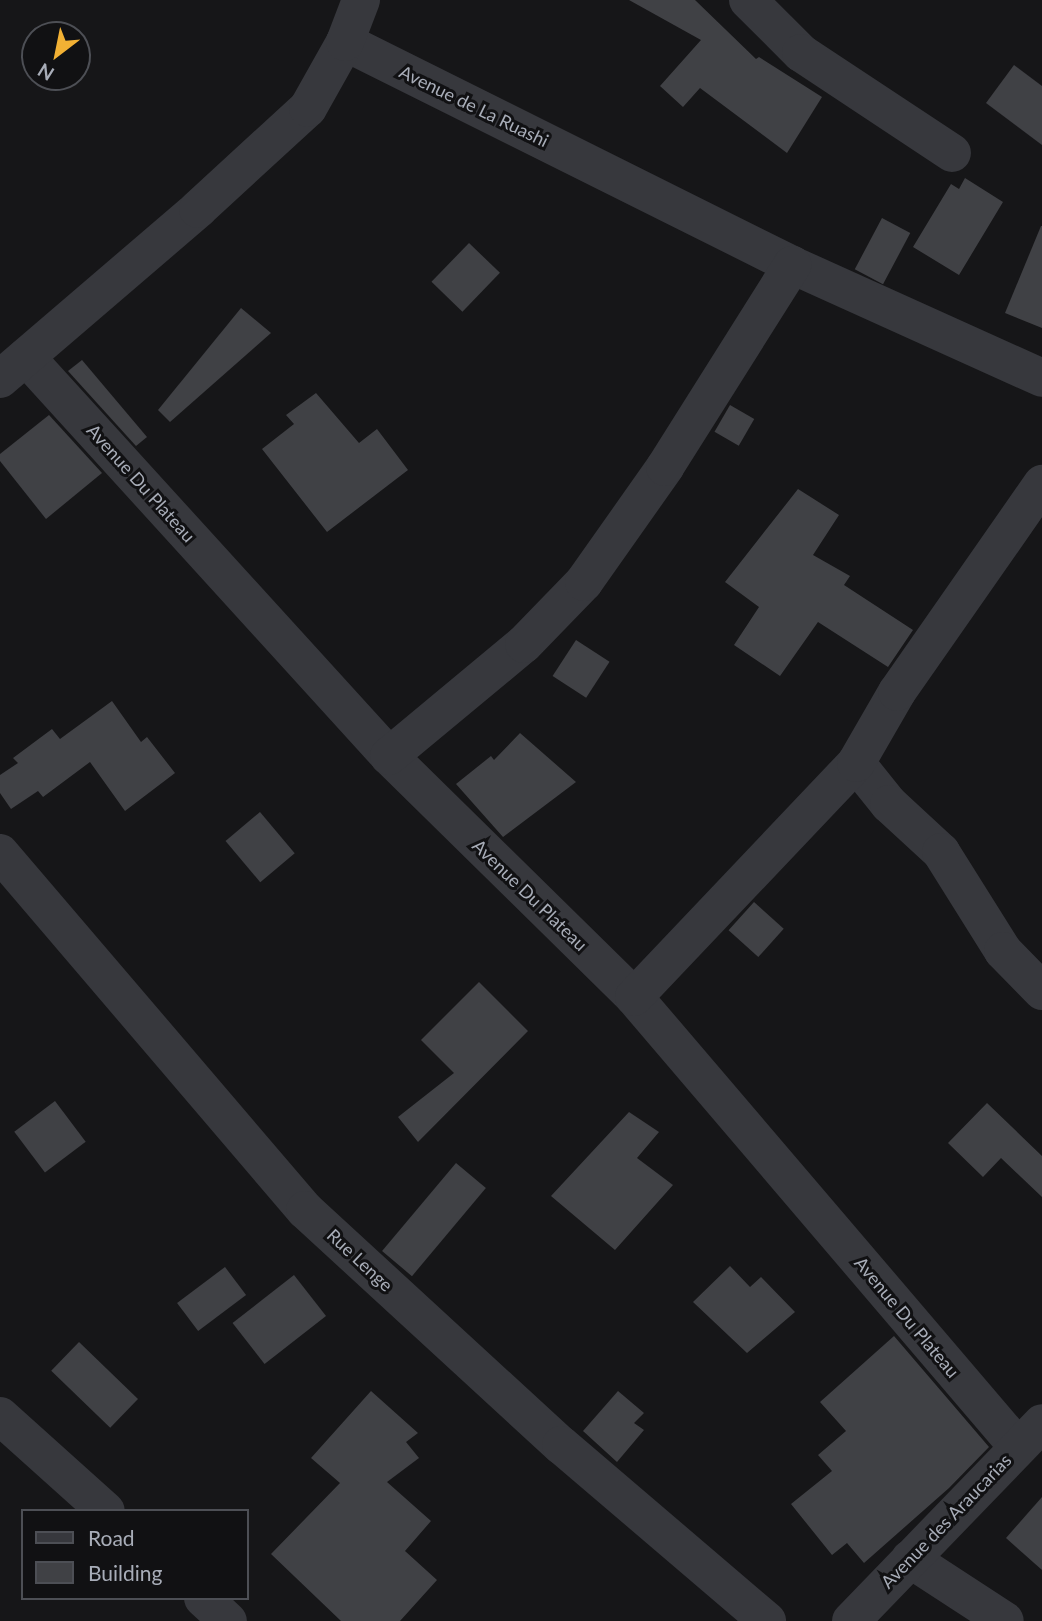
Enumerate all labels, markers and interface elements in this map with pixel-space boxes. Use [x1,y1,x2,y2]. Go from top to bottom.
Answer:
north arrow [21,21,91,91]
text: N [33,59,58,86]
street label: Avenue de La Ruashi [396,61,552,151]
street label: Avenue Du Plateau [82,420,200,546]
street label: Avenue Du Plateau [468,835,592,955]
street label: Rue Lenge [323,1224,397,1296]
street label: Avenue Du Plateau [850,1252,964,1382]
street label: Avenue des Araucarias [876,1449,1016,1593]
legend [21,1509,248,1600]
text: Road [88,1525,135,1550]
text: Building [88,1560,163,1585]

